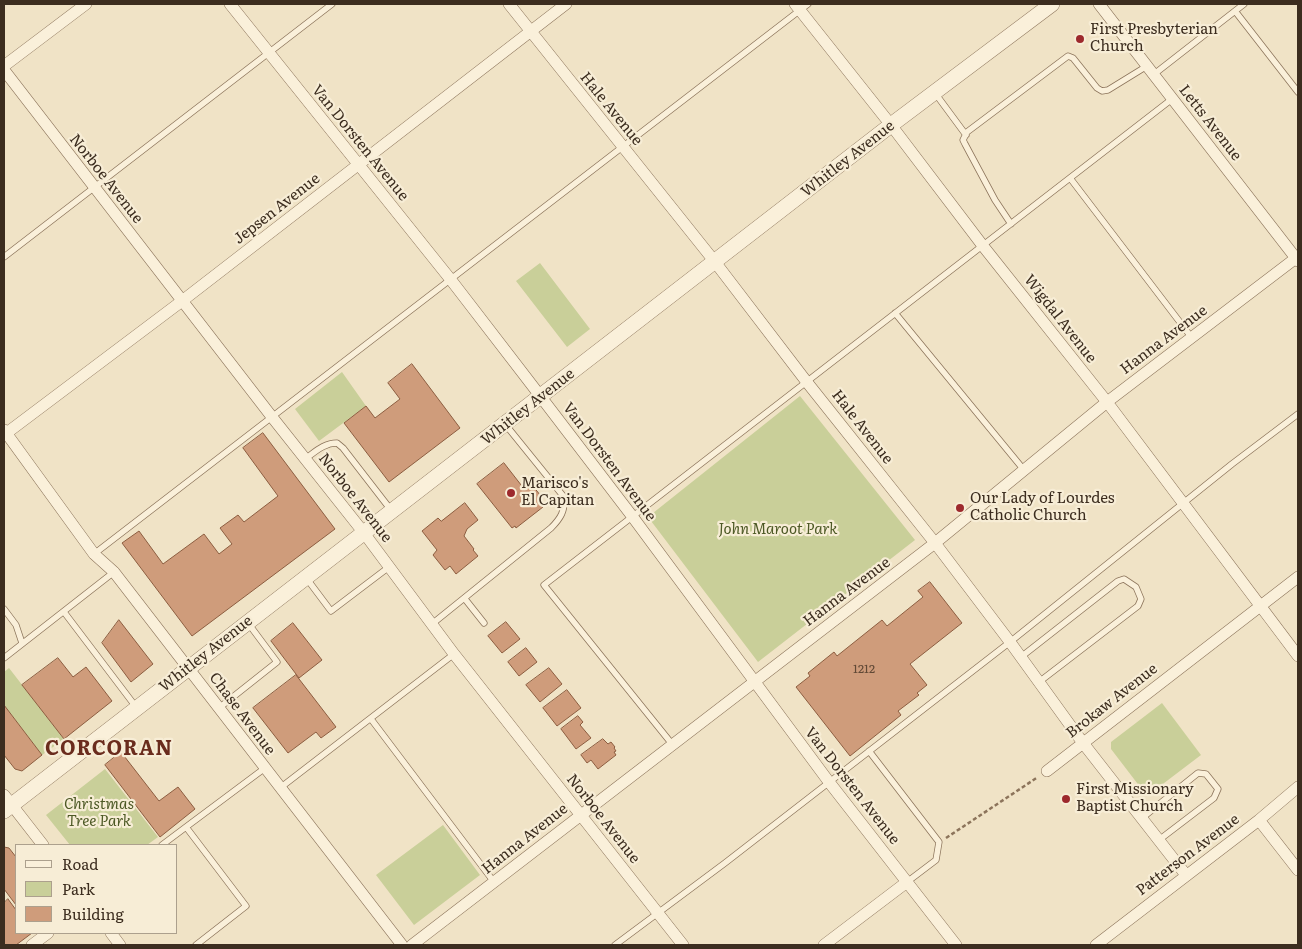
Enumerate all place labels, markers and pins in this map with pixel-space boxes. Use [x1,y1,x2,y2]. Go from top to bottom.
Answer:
place label: First Presbyterian Church [1090,21,1218,56]
marker: First Presbyterian Church [1074,33,1086,45]
place label: Marisco's El Capitan [521,475,594,510]
marker: Marisco's El Capitan [505,487,517,499]
place label: Our Lady of Lourdes Catholic Church [970,490,1115,525]
marker: Our Lady of Lourdes Catholic Church [954,502,966,514]
place label: First Missionary Baptist Church [1076,781,1194,816]
marker: First Missionary Baptist Church [1060,793,1072,805]

